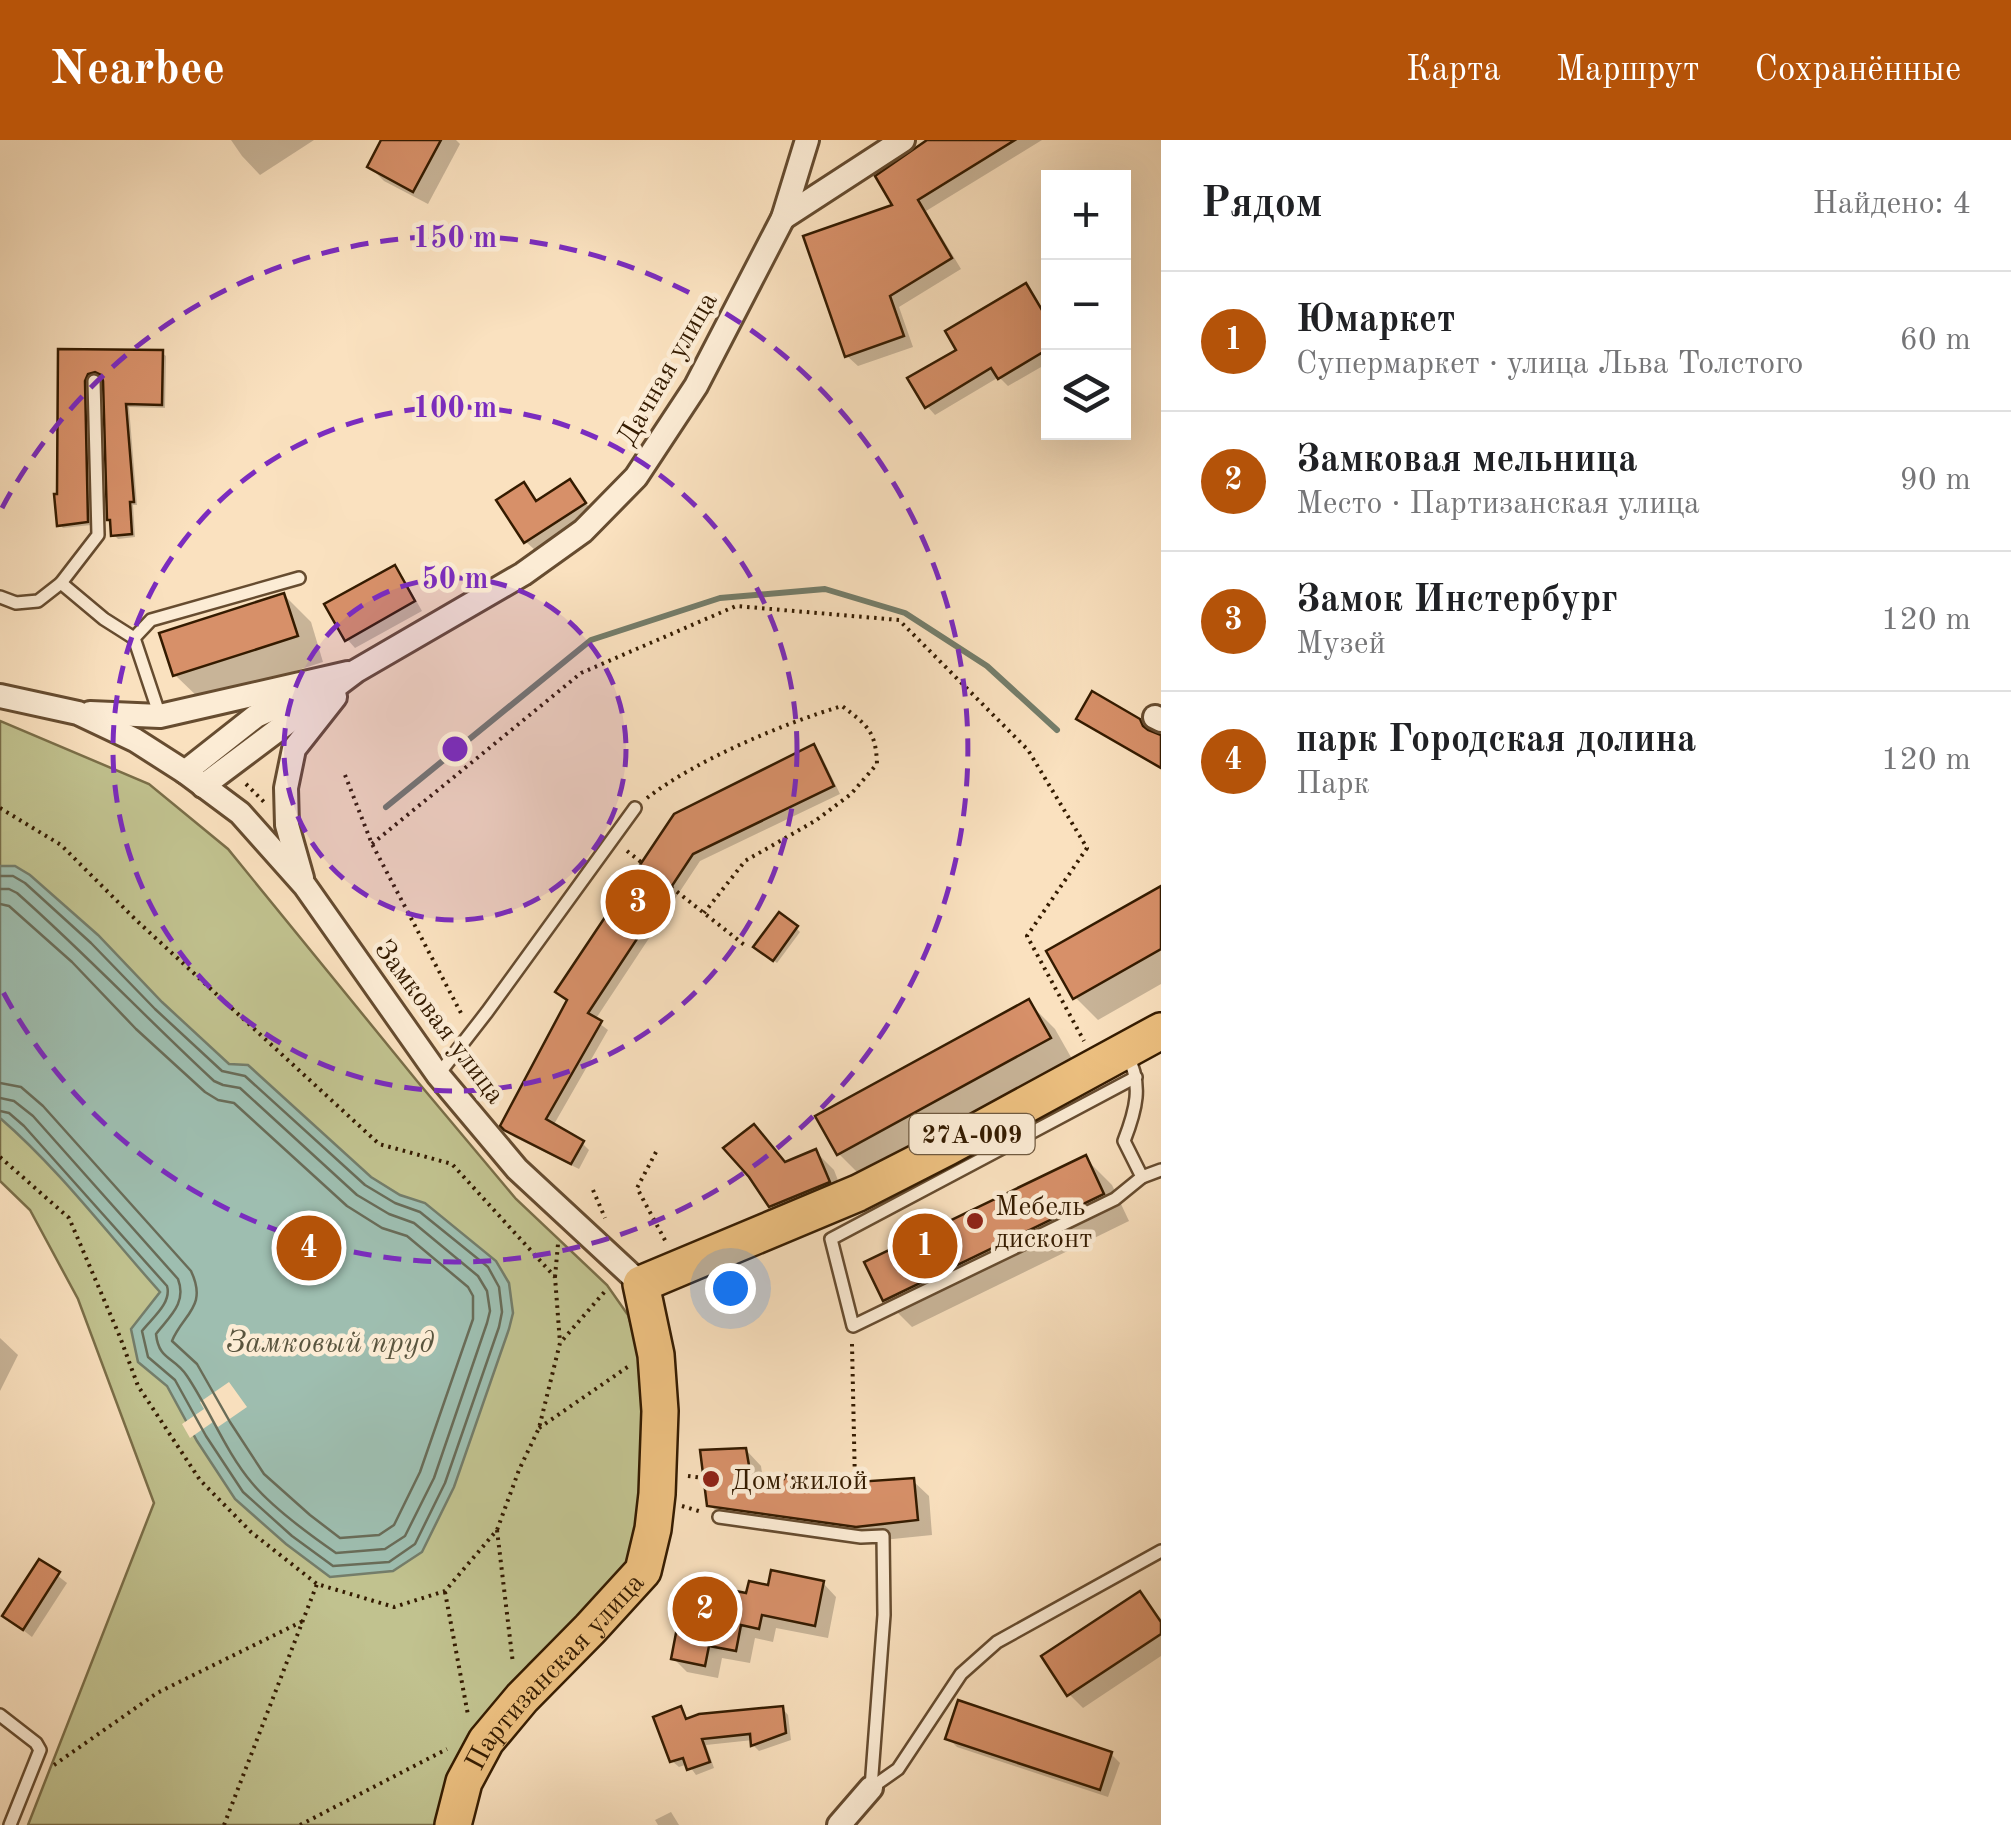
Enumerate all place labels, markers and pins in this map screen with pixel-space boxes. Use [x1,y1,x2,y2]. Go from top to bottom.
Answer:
centre of rings [437,731,473,767]
pin: 3 [606,864,670,940]
place label: Мебель дисконт [995,1194,1093,1254]
pin: 1 [892,1208,958,1284]
pin: 4 [276,1210,342,1286]
marker: Мебель дисконт [964,1210,986,1232]
marker: Дом жилой [700,1468,722,1490]
place label: Дом жилой [731,1468,868,1496]
pin: 2 [672,1572,738,1646]

